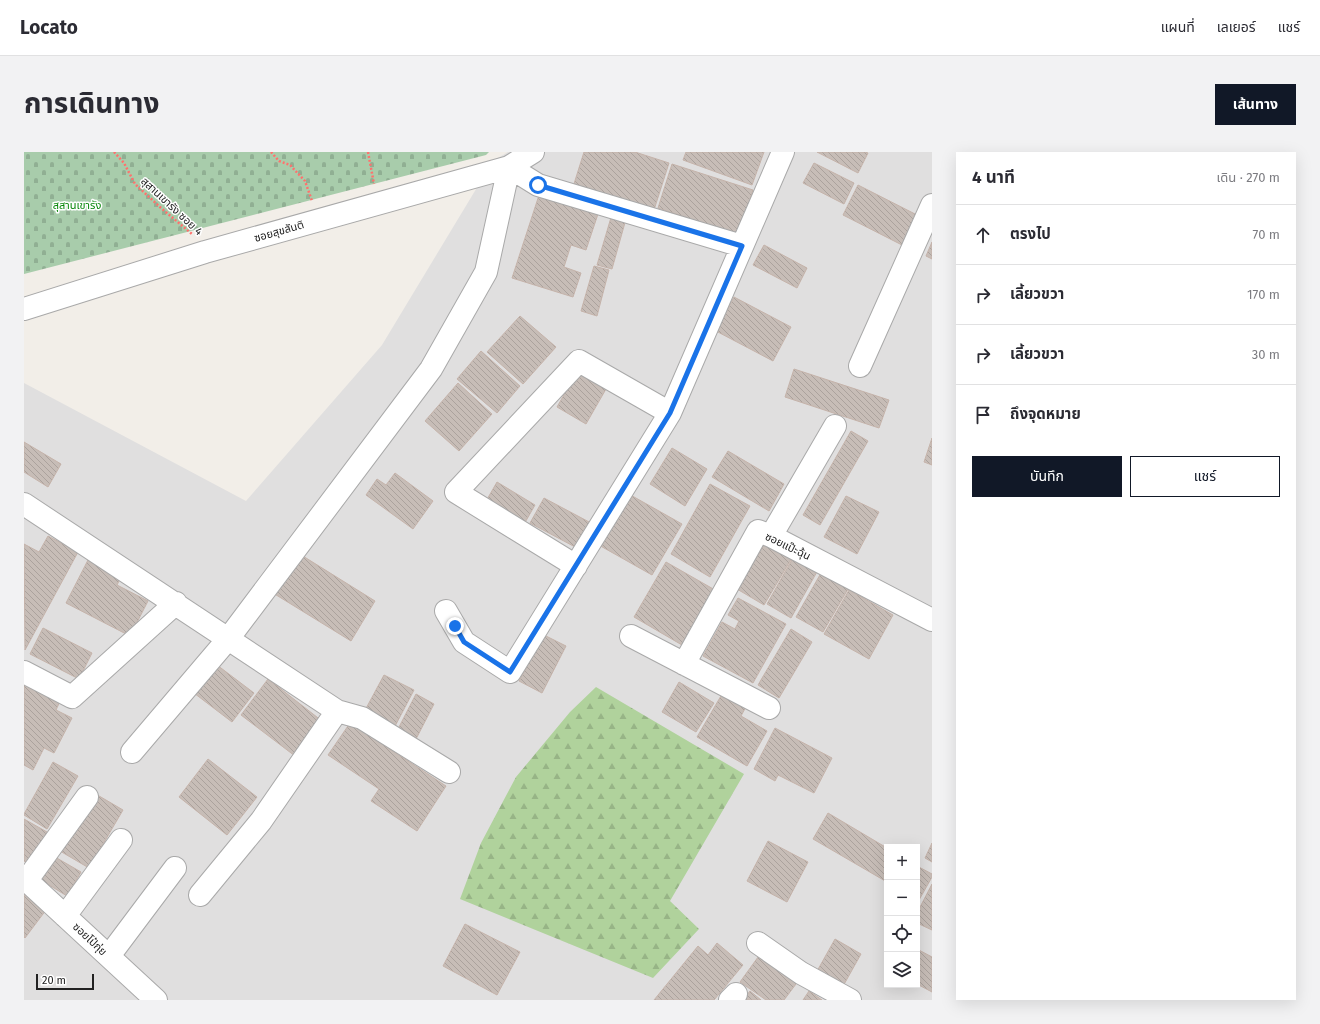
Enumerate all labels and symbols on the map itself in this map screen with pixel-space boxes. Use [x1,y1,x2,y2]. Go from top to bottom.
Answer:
street label: สุสานเขารัง ซอย 4 [138,175,205,238]
route start [529,176,547,194]
park label: สุสานเขารัง [53,199,101,212]
street label: ซอยสุขสันติ [253,218,306,245]
street label: ซอยแป๊ะฉุ้น [763,530,813,563]
route end [446,617,464,635]
street label: ซอยโป๋กุ่ย [70,920,109,958]
scale bar [36,972,94,991]

